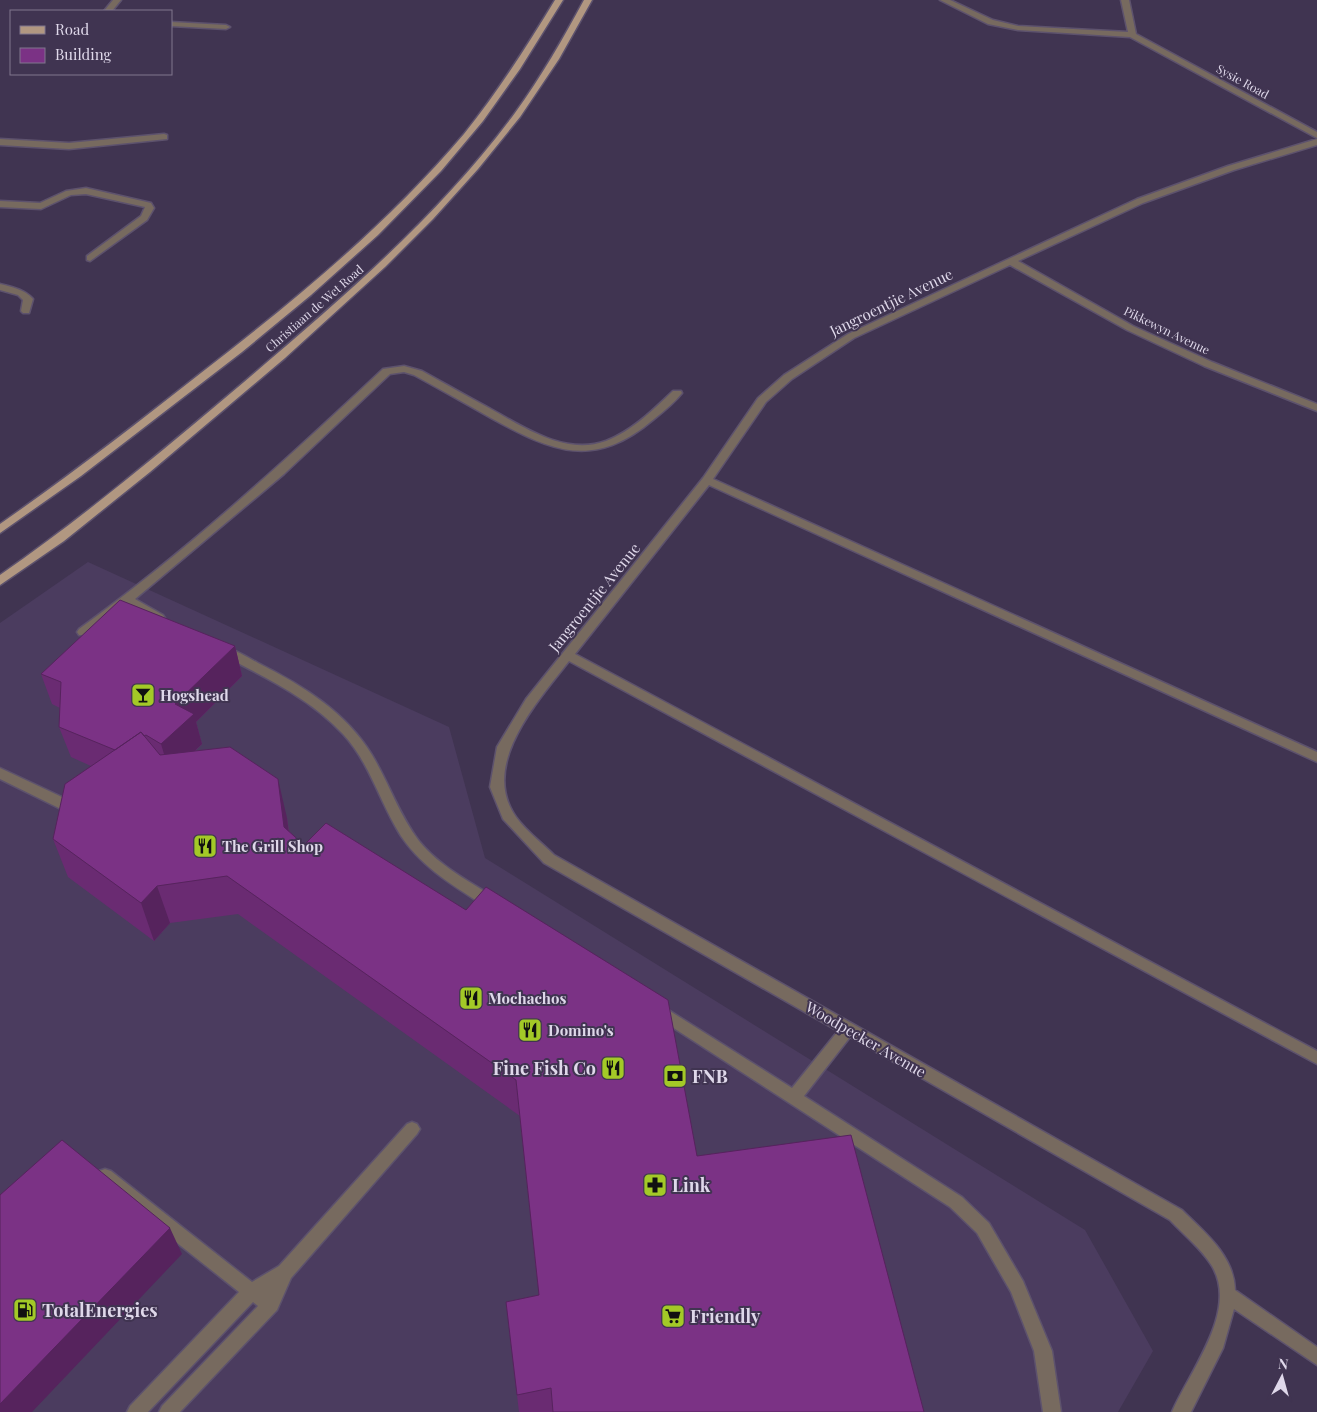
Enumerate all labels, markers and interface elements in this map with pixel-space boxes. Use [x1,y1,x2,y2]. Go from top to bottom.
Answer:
legend [10,10,172,75]
text: Road [55,19,89,39]
text: Building [55,44,112,64]
street label: Sysie Road [1214,60,1272,102]
street label: Christiaan de Wet Road [261,261,367,355]
street label: Jangroentjie Avenue [825,264,956,341]
street label: Pikkewyn Avenue [1121,302,1213,358]
street label: Jangroentjie Avenue [543,538,644,656]
bar icon: Hogshead [130,682,156,708]
place label: Hogshead [160,685,229,705]
restaurant icon: The Grill Shop [192,833,218,859]
place label: The Grill Shop [222,836,323,856]
restaurant icon: Mochachos [458,985,484,1011]
place label: Mochachos [488,988,566,1008]
street label: Woodpecker Avenue [801,996,930,1082]
restaurant icon: Domino's [517,1017,543,1043]
place label: Domino's [548,1020,614,1040]
restaurant icon: Fine Fish Co [600,1055,626,1081]
place label: Fine Fish Co [493,1056,596,1080]
bank icon: FNB [662,1063,688,1089]
place label: FNB [692,1064,728,1088]
pharmacy icon: Link [642,1172,668,1198]
place label: Link [672,1173,711,1197]
fuel station icon: TotalEnergies [12,1297,38,1323]
place label: TotalEnergies [42,1298,158,1322]
supermarket icon: Friendly [660,1303,686,1329]
place label: Friendly [690,1304,761,1328]
north arrow [1257,1352,1307,1402]
text: N [1277,1354,1289,1374]

